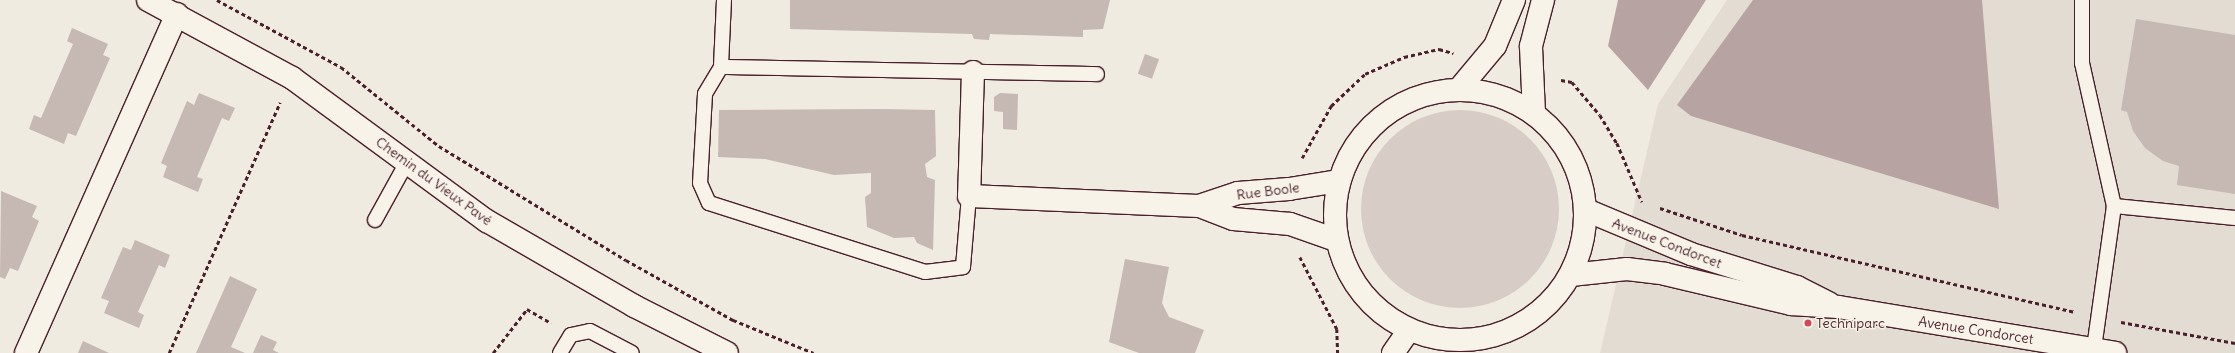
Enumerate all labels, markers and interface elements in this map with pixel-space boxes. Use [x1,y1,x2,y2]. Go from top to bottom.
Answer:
street label: Chemin du Vieux Pavé [373,133,495,229]
street label: Rue Boole [1236,179,1300,203]
street label: Avenue Condorcet [1610,214,1724,272]
street label: Avenue Condorcet [1917,313,2035,347]
place label: Techniparc [1816,315,1885,331]
marker: Techniparc [1803,318,1813,328]

